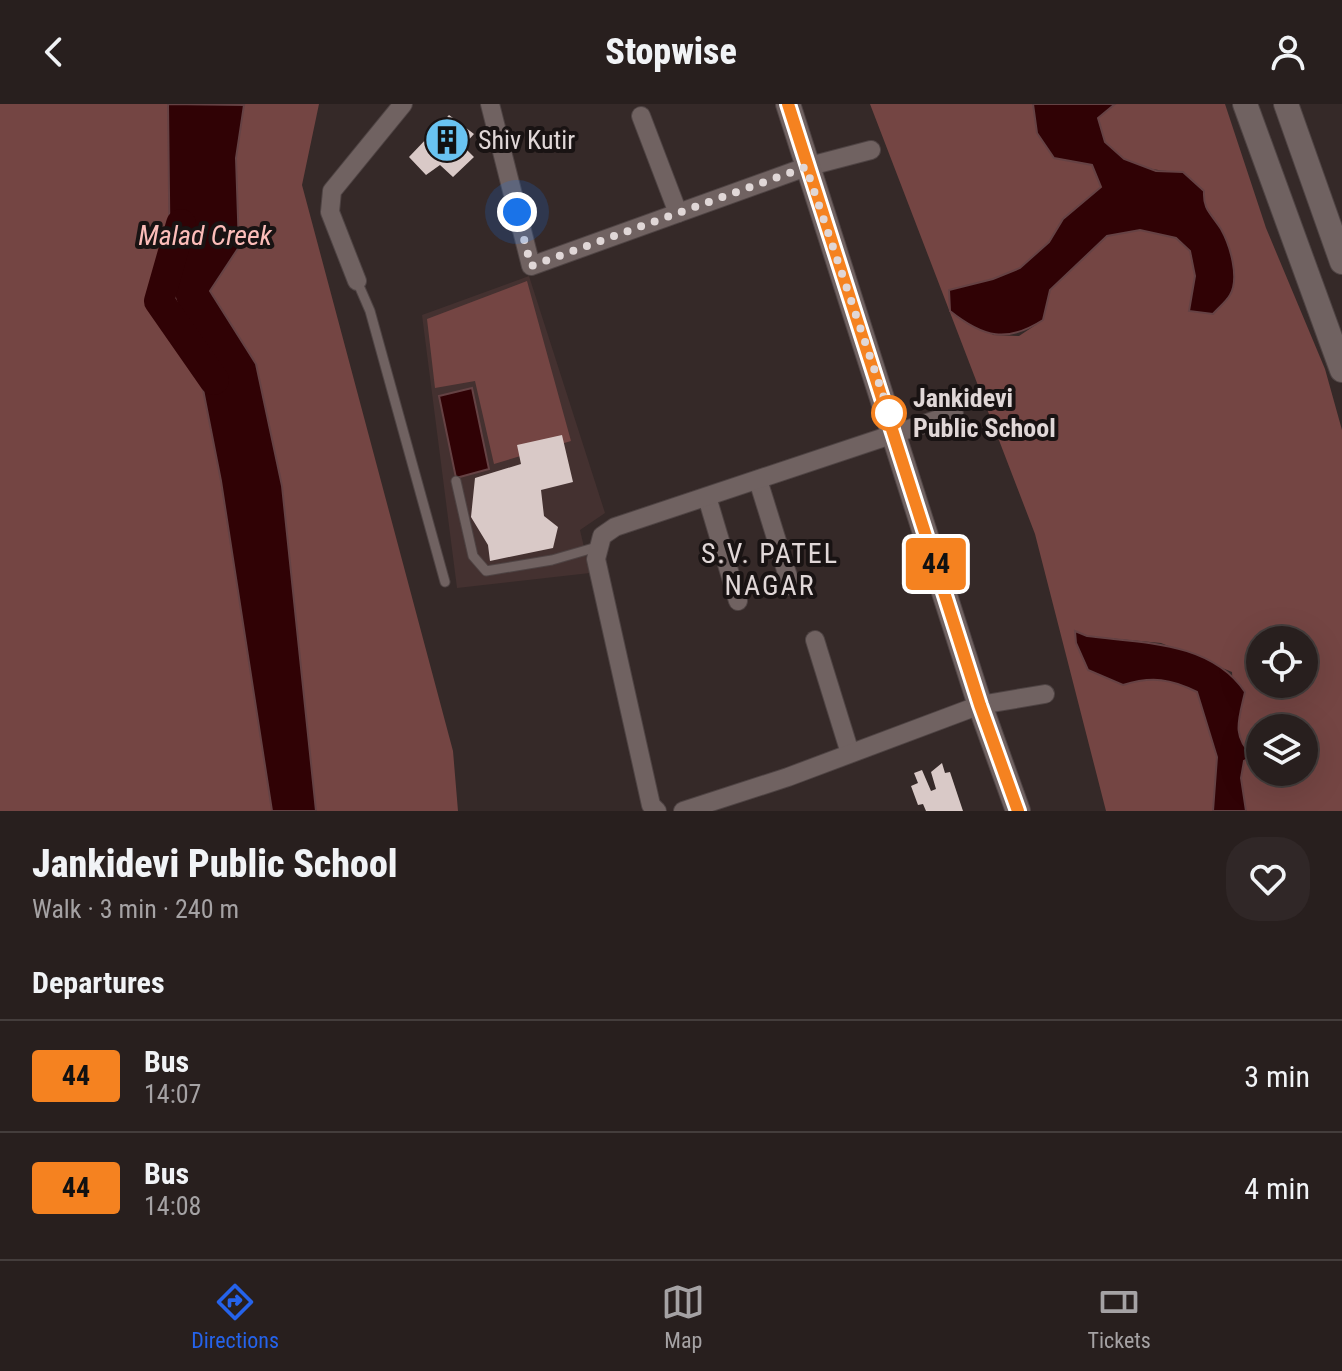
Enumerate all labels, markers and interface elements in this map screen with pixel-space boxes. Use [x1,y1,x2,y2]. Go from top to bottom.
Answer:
icon: back [32,30,76,74]
icon: person [1266,30,1310,74]
text: Stopwise [605,31,737,73]
building icon: Shiv Kutir [423,116,471,164]
place label: Shiv Kutir [478,125,575,155]
your location [497,192,537,232]
water label: Malad Creek [138,219,273,252]
place label: Jankidevi Public School [913,383,1056,443]
marker: Jankidevi Public School [872,396,906,430]
district label: S.V. PATEL NAGAR [701,537,839,602]
line badge: 44 [900,538,972,590]
text: 44 [922,547,950,580]
map controls [1246,626,1318,786]
button: locate [1246,626,1318,698]
button: layers [1246,714,1318,786]
button: heart [1226,837,1310,921]
text: Jankidevi Public School [32,842,398,886]
text: Walk · 3 min · 240 m [32,894,239,924]
text: Departures [32,965,165,1000]
text: Bus [144,1044,189,1079]
text: 44 [62,1059,90,1092]
text: 3 min [1244,1059,1310,1094]
text: 14:07 [144,1079,201,1109]
text: Bus [144,1156,189,1191]
text: 44 [62,1171,90,1204]
text: 4 min [1244,1171,1310,1206]
text: 14:08 [144,1191,201,1221]
tab: Directions [191,1280,279,1353]
tab: Map [661,1280,705,1353]
tab: Tickets [1088,1280,1151,1353]

